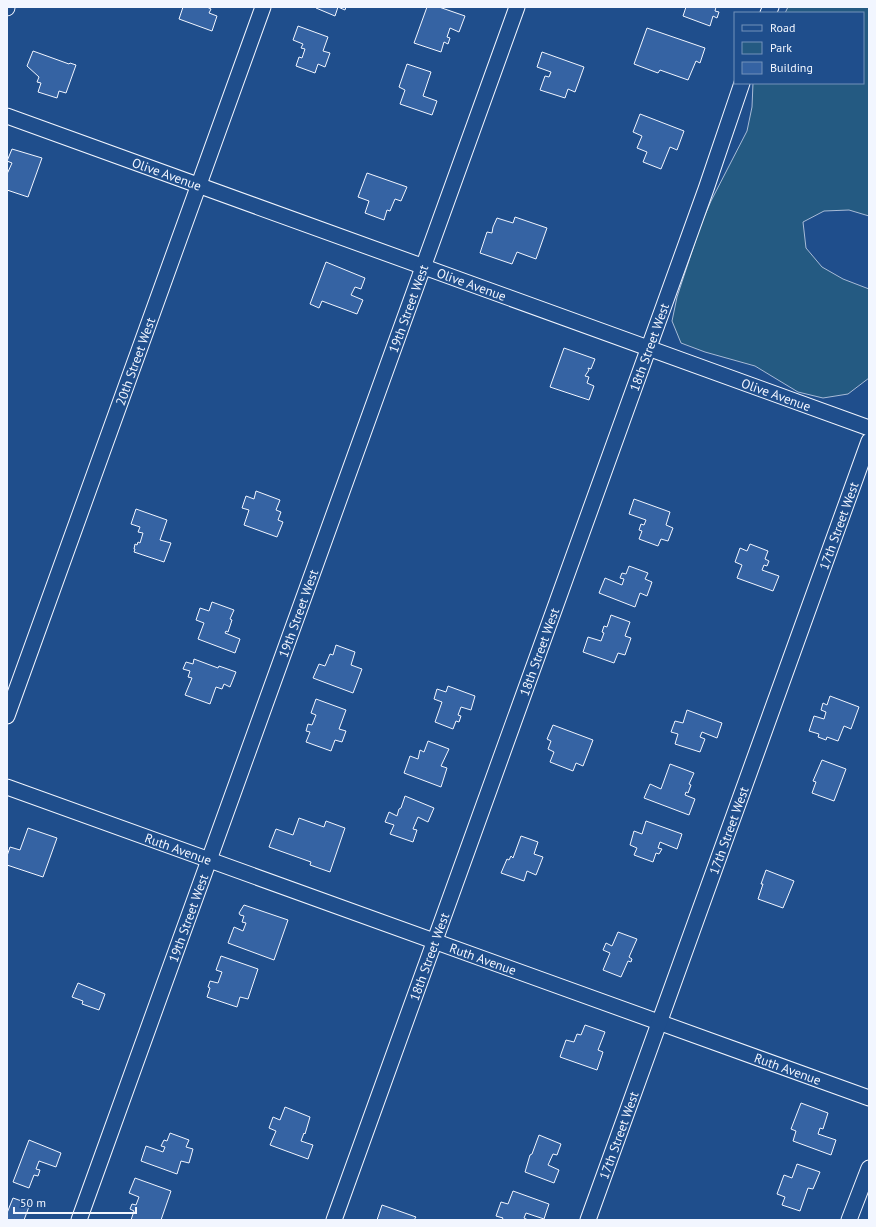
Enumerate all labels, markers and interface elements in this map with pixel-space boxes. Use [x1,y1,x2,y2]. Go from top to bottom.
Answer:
legend [734,12,864,84]
text: Road [770,20,795,35]
text: Park [770,40,792,55]
text: Building [770,60,813,75]
street label: Olive Avenue [130,154,204,194]
street label: 19th Street West [384,262,432,355]
street label: Olive Avenue [434,264,509,304]
street label: 18th Street West [625,300,673,393]
street label: 20th Street West [111,315,159,408]
street label: Olive Avenue [739,374,813,415]
street label: 17th Street West [815,479,862,572]
street label: 19th Street West [274,566,322,660]
street label: 18th Street West [515,605,563,698]
street label: 17th Street West [705,784,752,877]
street label: Ruth Avenue [142,829,214,869]
street label: 19th Street West [164,871,212,964]
street label: 18th Street West [405,910,453,1003]
street label: Ruth Avenue [447,939,519,979]
street label: Ruth Avenue [752,1049,823,1089]
street label: 17th Street West [595,1089,642,1182]
scale bar [14,1189,136,1215]
text: 50 m [20,1195,46,1210]

